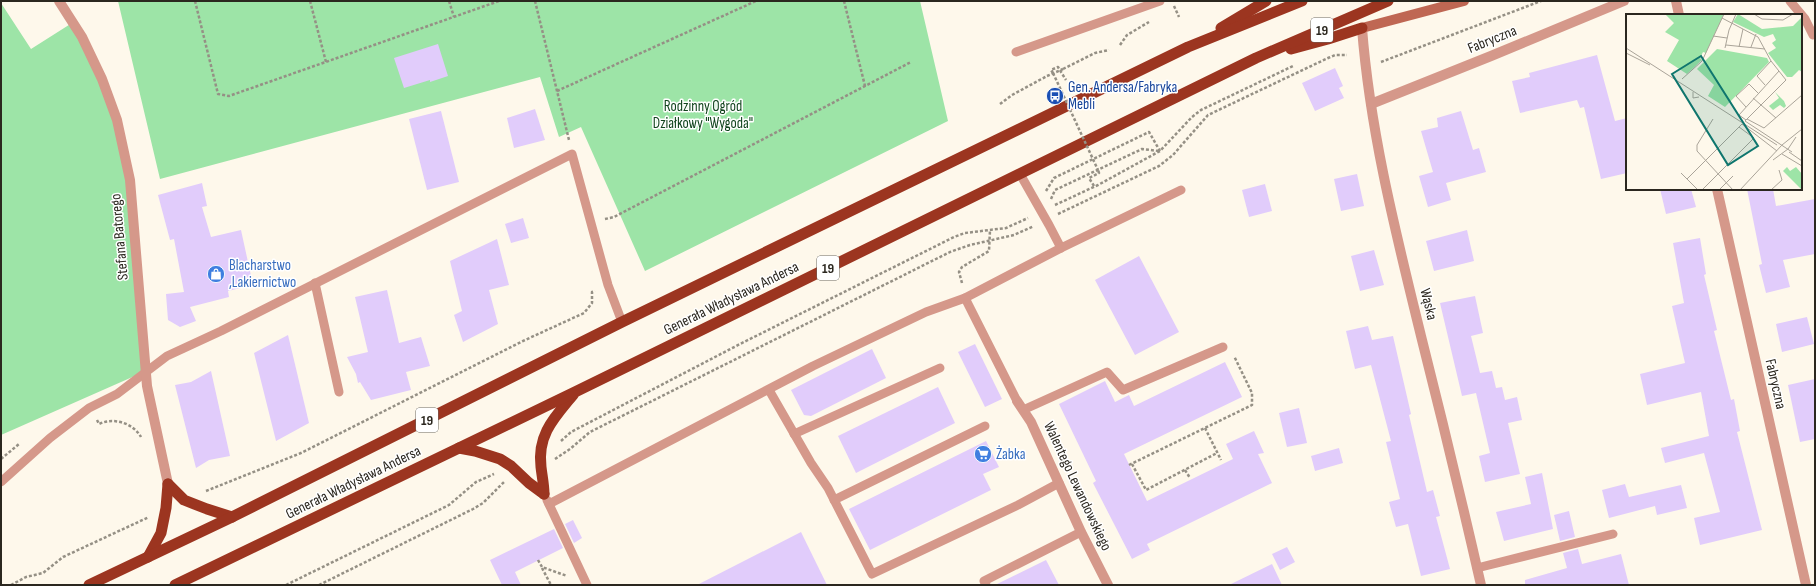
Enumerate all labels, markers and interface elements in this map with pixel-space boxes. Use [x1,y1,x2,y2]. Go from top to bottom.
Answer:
inset map [1626,14,1802,190]
road number: 19 [1311,18,1333,42]
street label: Fabryczna [1465,21,1520,58]
place label: Gen. Andersa/Fabryka Mebli [1068,78,1178,114]
bus stop icon: Gen. Andersa/Fabryka Mebli [1045,86,1065,106]
park label: Rodzinny Ogród Działkowy "Wygoda" [653,97,753,133]
street label: Stefana Batorego [106,193,133,281]
place label: Blacharstwo ,Lakiernictwo [229,256,296,292]
road number: 19 [817,256,839,280]
street label: Generała Władysława Andersa [661,257,802,339]
shop icon: Blacharstwo ,Lakiernictwo [206,264,226,284]
street label: Wąska [1415,286,1442,322]
street label: Fabryczna [1761,357,1791,411]
road number: 19 [416,408,438,432]
street label: Walentego Lewandowskiego [1039,419,1116,554]
street label: Generała Władysława Andersa [283,441,424,523]
supermarket icon: Żabka [973,444,993,464]
place label: Żabka [996,445,1026,464]

